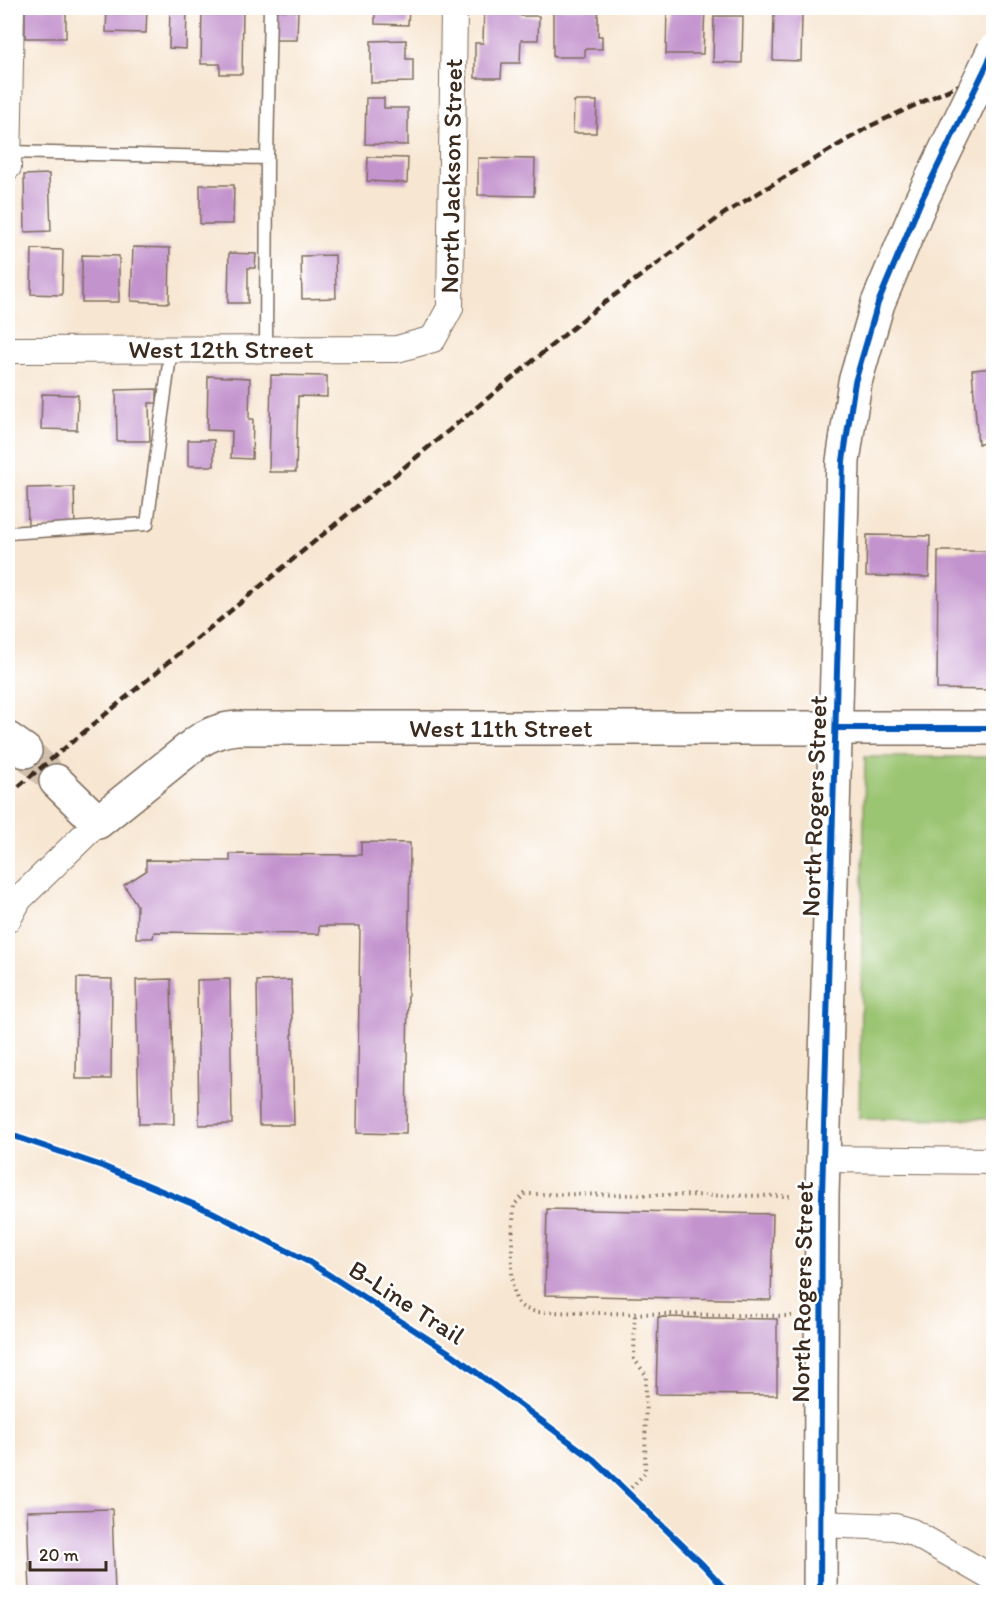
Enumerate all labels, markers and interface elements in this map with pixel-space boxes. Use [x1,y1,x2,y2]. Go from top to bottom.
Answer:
street label: North Jackson Street [433,58,469,294]
street label: West 12th Street [128,333,314,365]
street label: North Rogers Street [794,694,834,917]
street label: West 11th Street [409,712,593,744]
street label: North Rogers Street [784,1181,820,1403]
street label: B-Line Trail [343,1253,471,1351]
scale bar [30,1534,106,1572]
text: 20 m [39,1544,79,1566]

